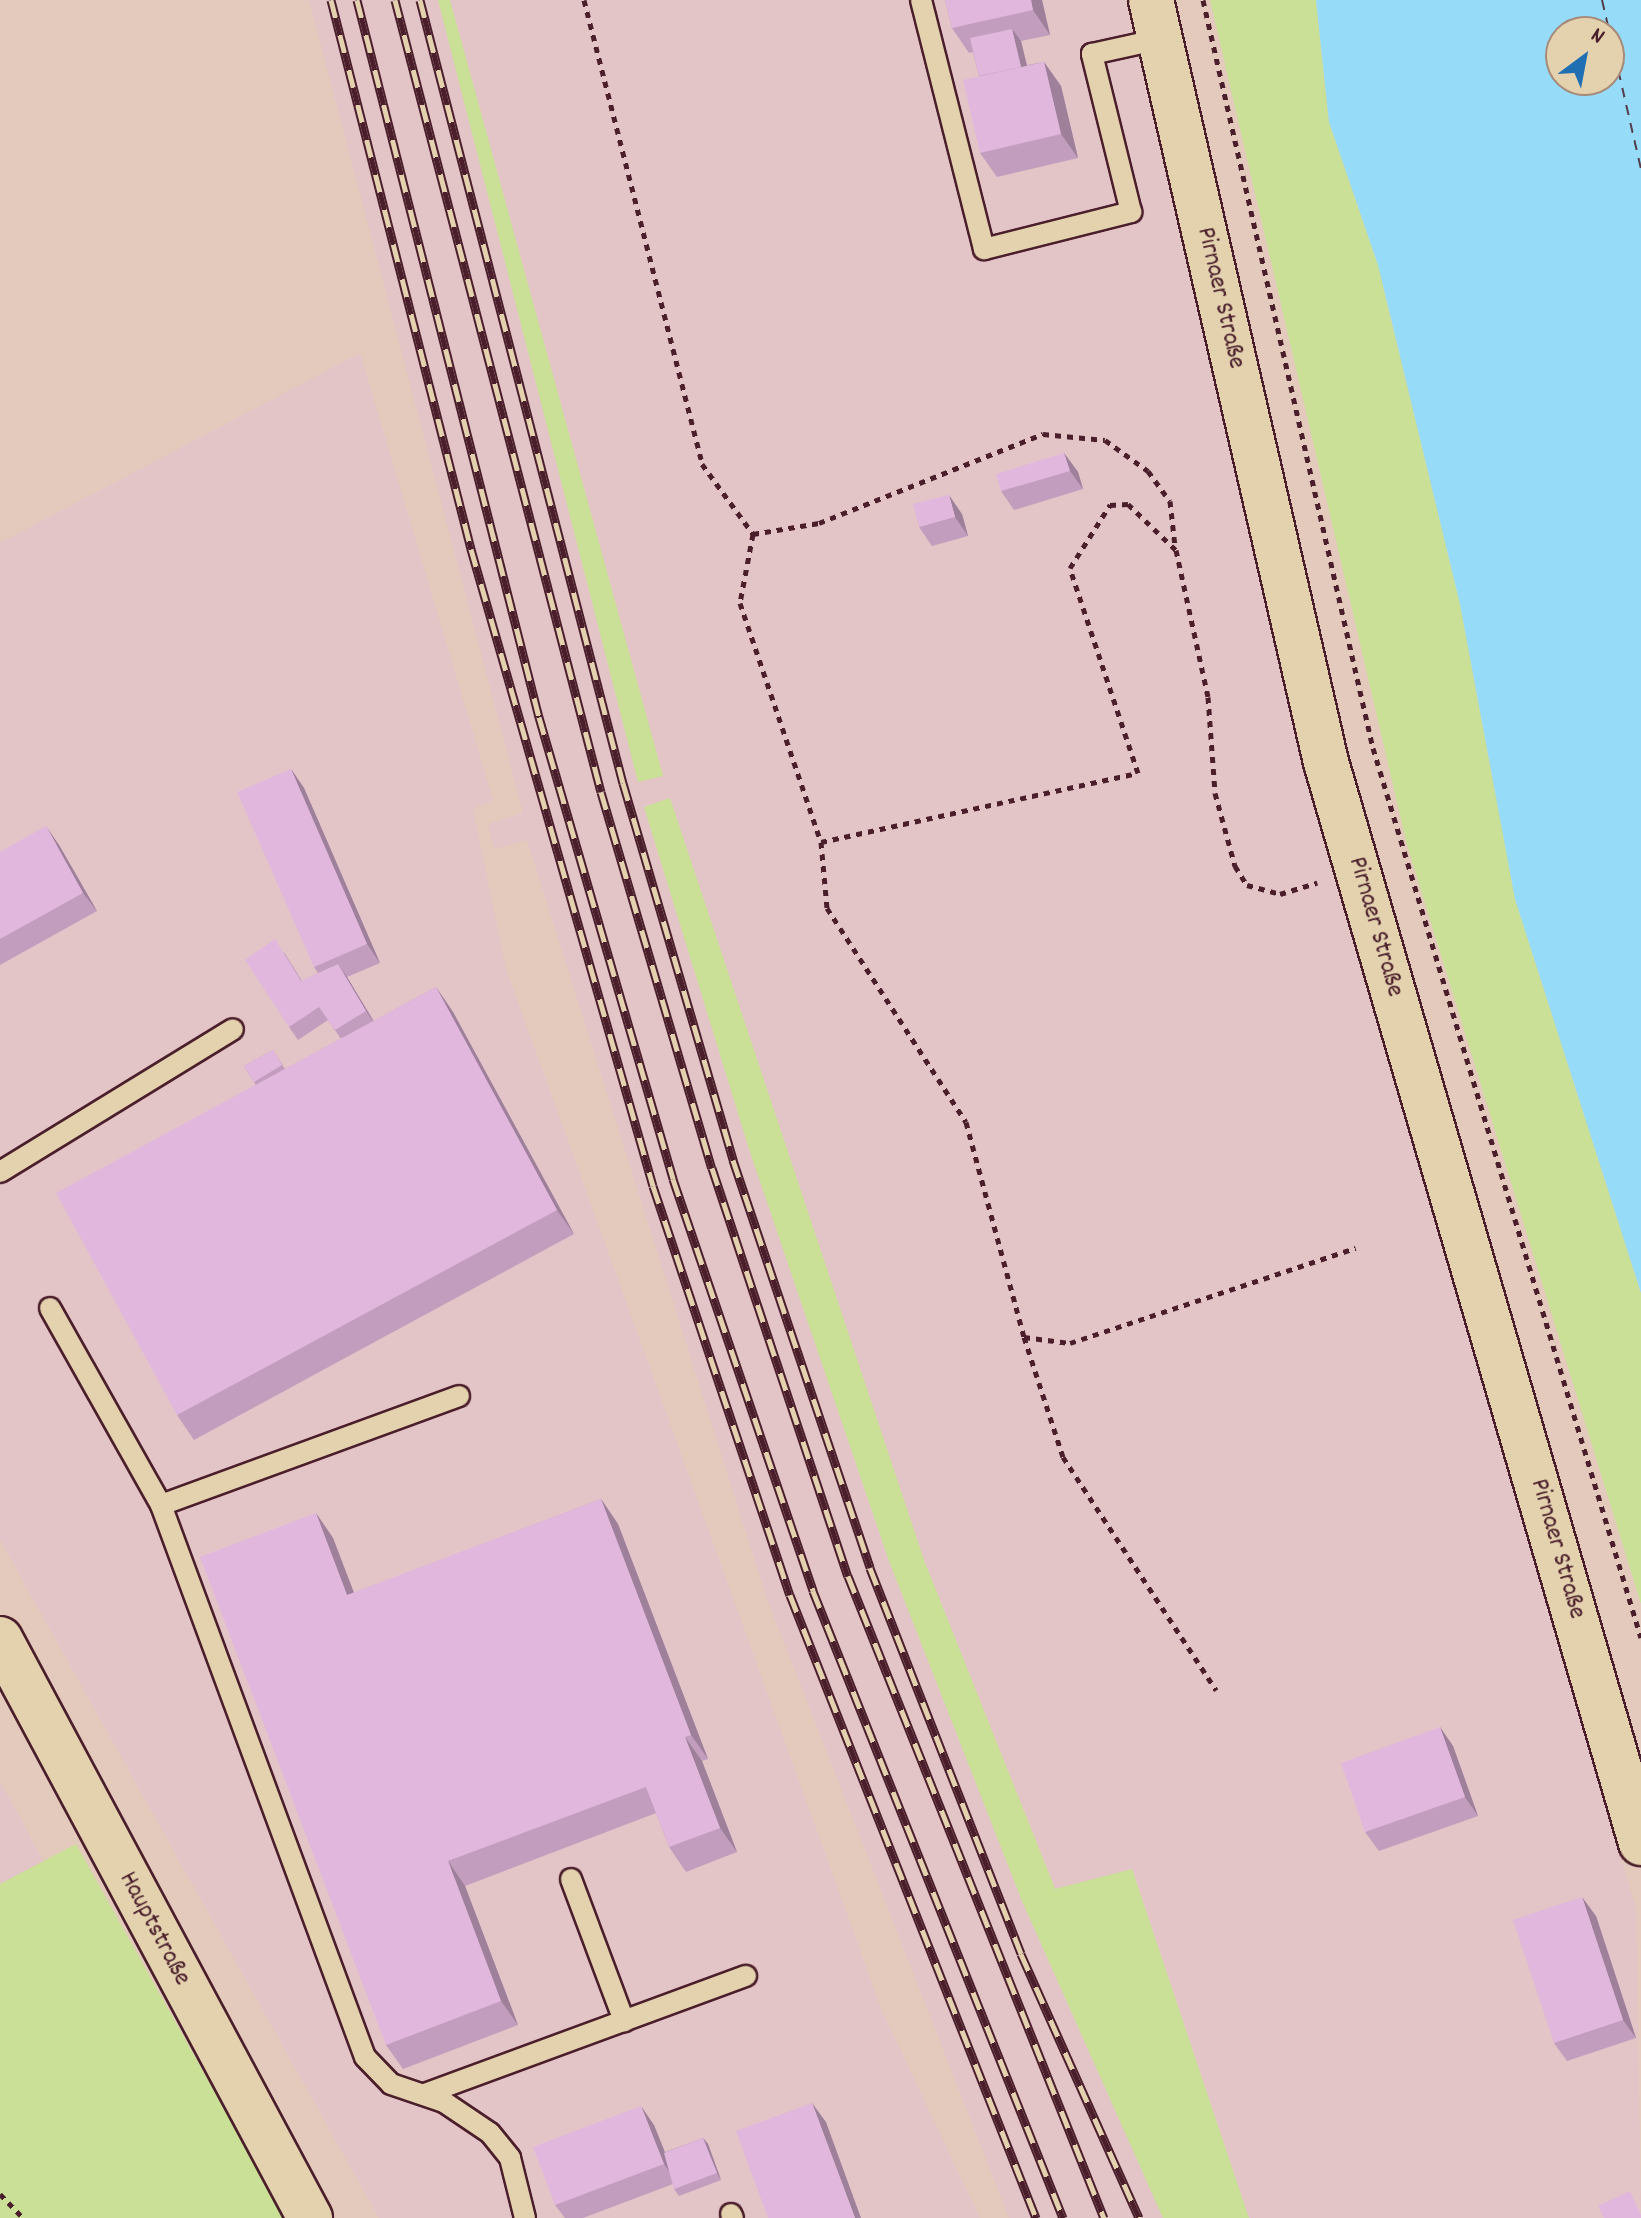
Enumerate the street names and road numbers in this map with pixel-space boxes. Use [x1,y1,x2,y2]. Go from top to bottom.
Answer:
street label: Pirnaer Straße [1189,224,1251,372]
street label: Pirnaer Straße [1340,853,1410,1001]
street label: Pirnaer Straße [1522,1475,1592,1623]
street label: Hauptstraße [111,1867,197,1991]

